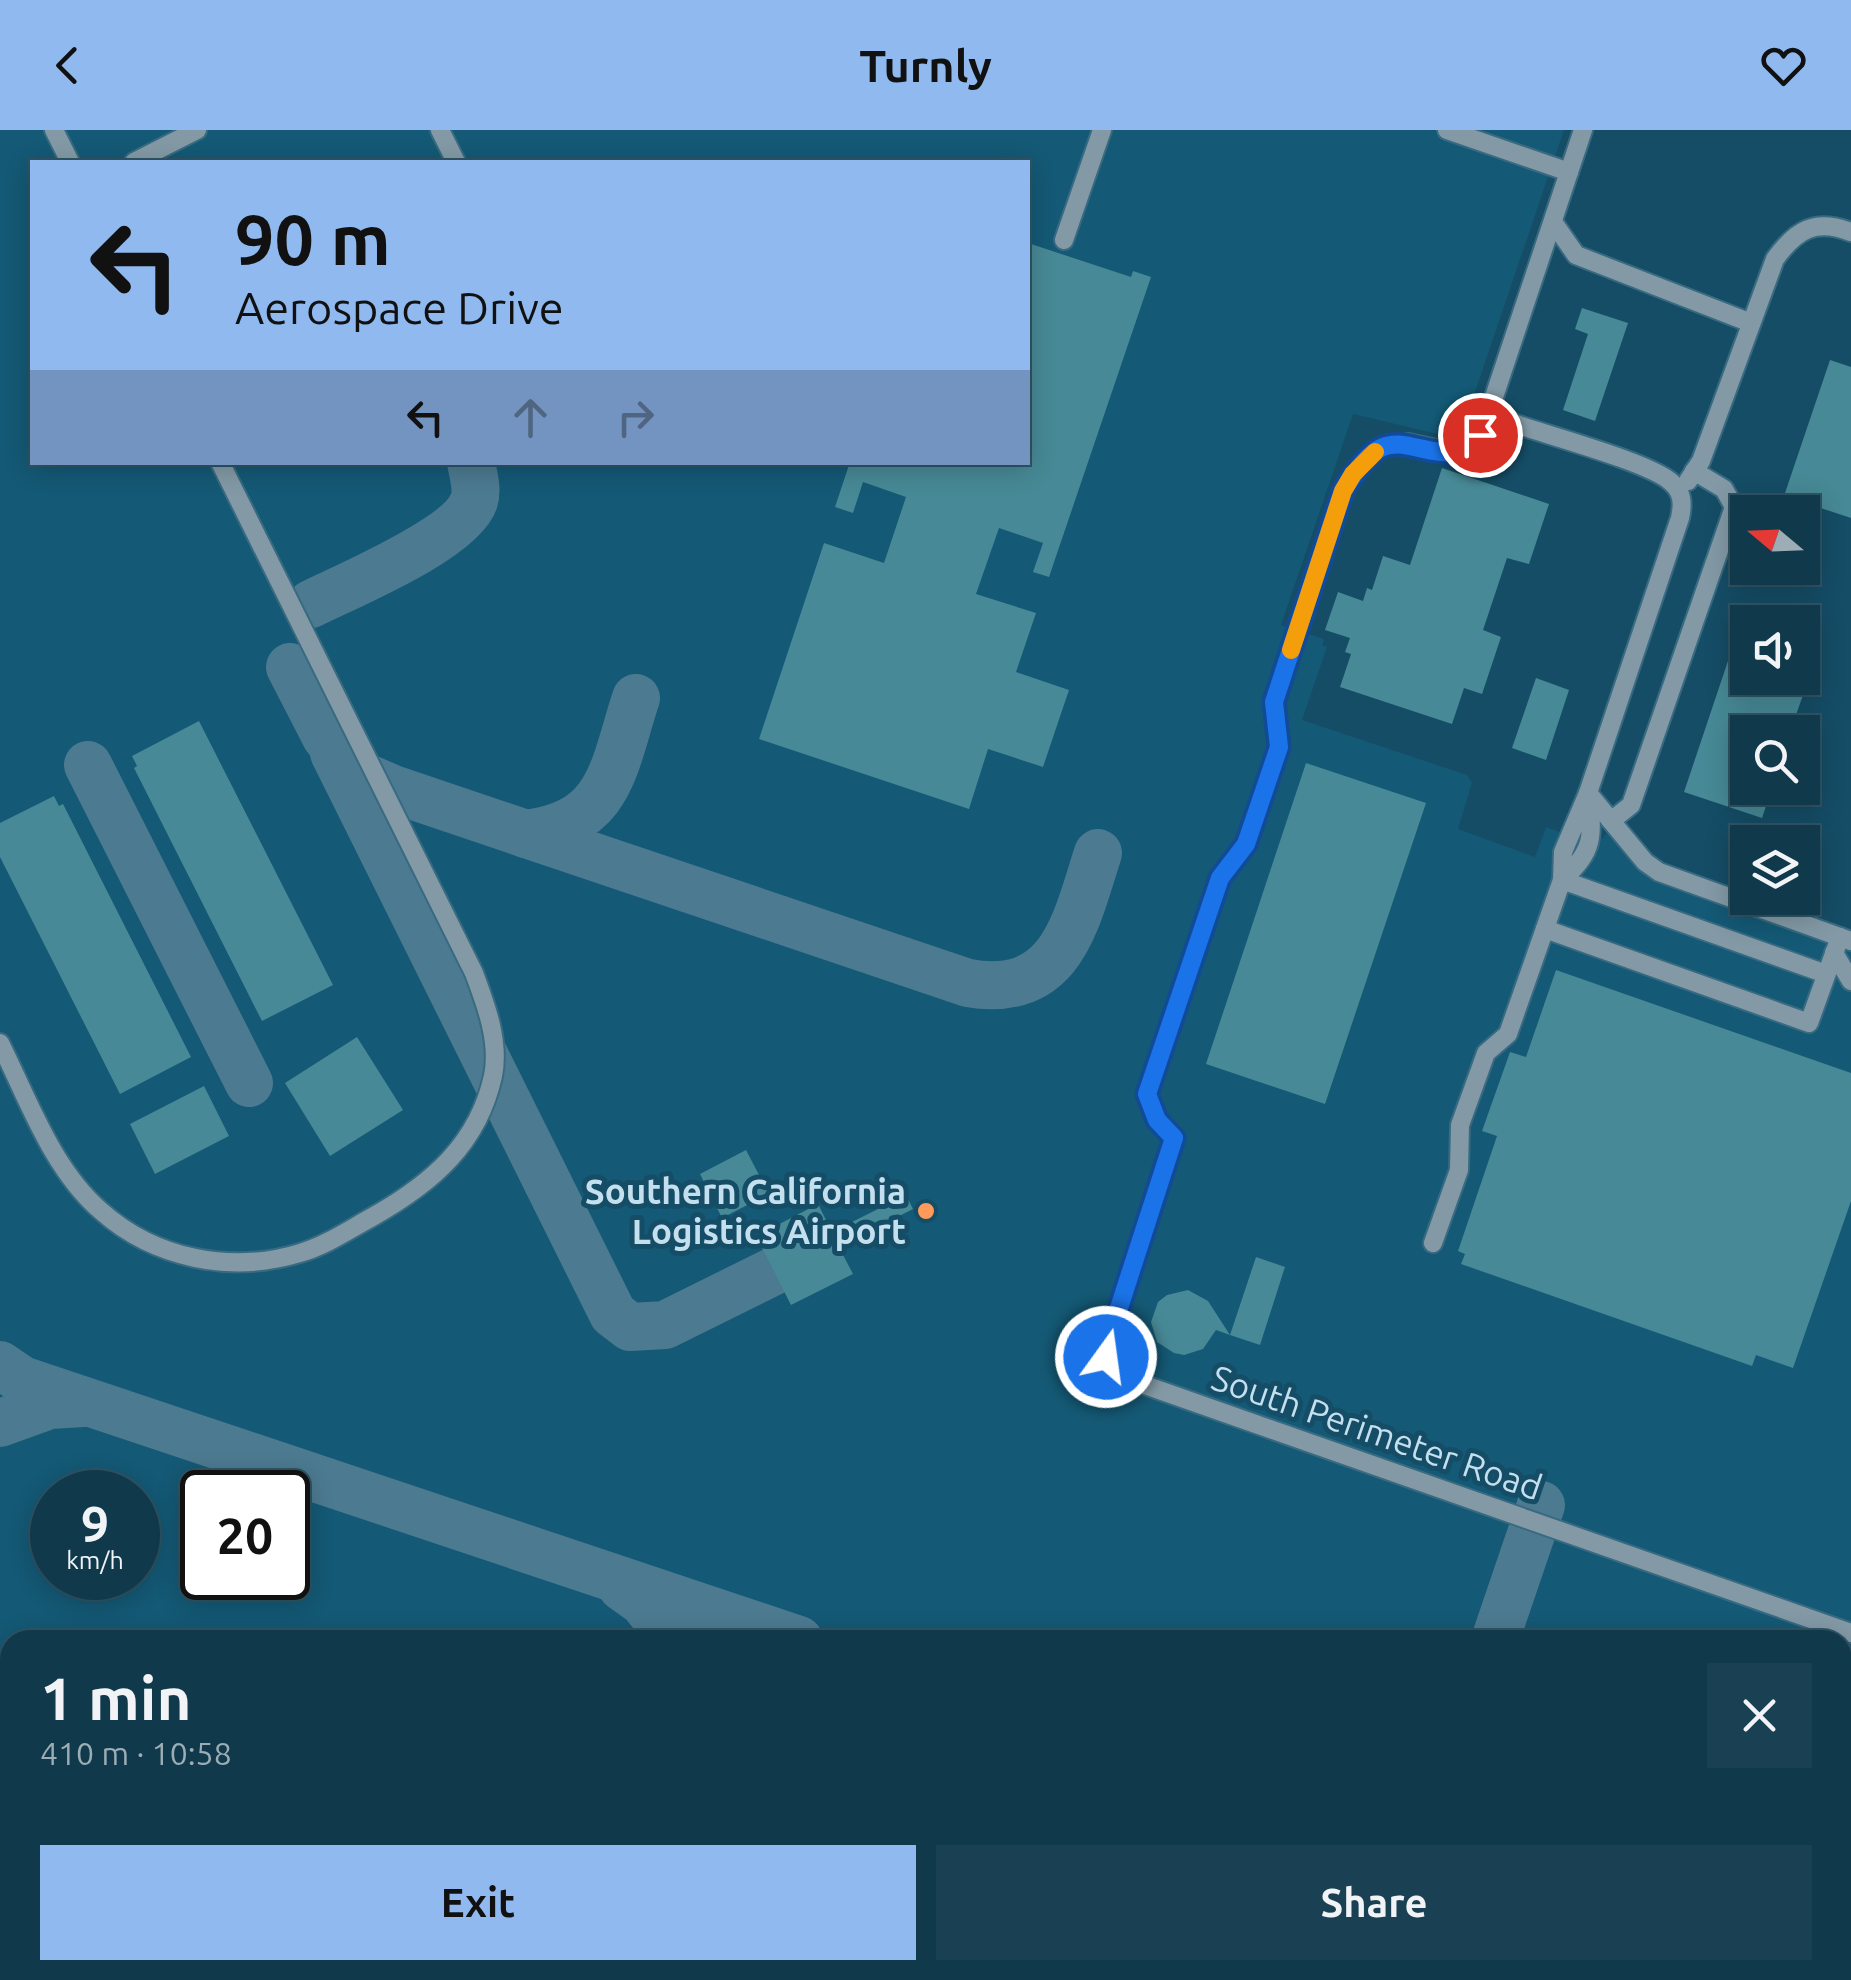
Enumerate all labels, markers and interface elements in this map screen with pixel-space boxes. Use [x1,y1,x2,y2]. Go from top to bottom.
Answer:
icon: back [40,38,95,93]
icon: heart [1756,38,1811,93]
text: Turnly [859,40,992,91]
icon: left [70,200,200,330]
text: 90 m [235,200,391,278]
text: Aerospace Drive [235,282,564,333]
icon: left [398,390,453,445]
icon: ahead [503,390,558,445]
icon: right [608,390,663,445]
pin [1438,393,1523,478]
icon: arrive [1453,408,1508,463]
north arrow [1730,495,1820,585]
map controls [1730,495,1820,915]
button: sound [1730,605,1820,695]
button: search [1730,715,1820,805]
button: layers [1730,825,1820,915]
place label: Southern California Logistics Airport [585,1171,906,1251]
marker: Southern California Logistics Airport [915,1200,937,1222]
position arrow [1054,1305,1158,1409]
street label: South Perimeter Road [1207,1357,1547,1507]
speed limit sign: 20 [180,1470,310,1600]
text: 9 [81,1495,109,1551]
text: km/h [66,1546,124,1574]
button: close [1707,1663,1812,1768]
text: 1 min [40,1664,192,1731]
text: 410 m · 10:58 [40,1735,232,1771]
button: Exit [40,1845,916,1960]
button: Share [936,1845,1812,1960]

